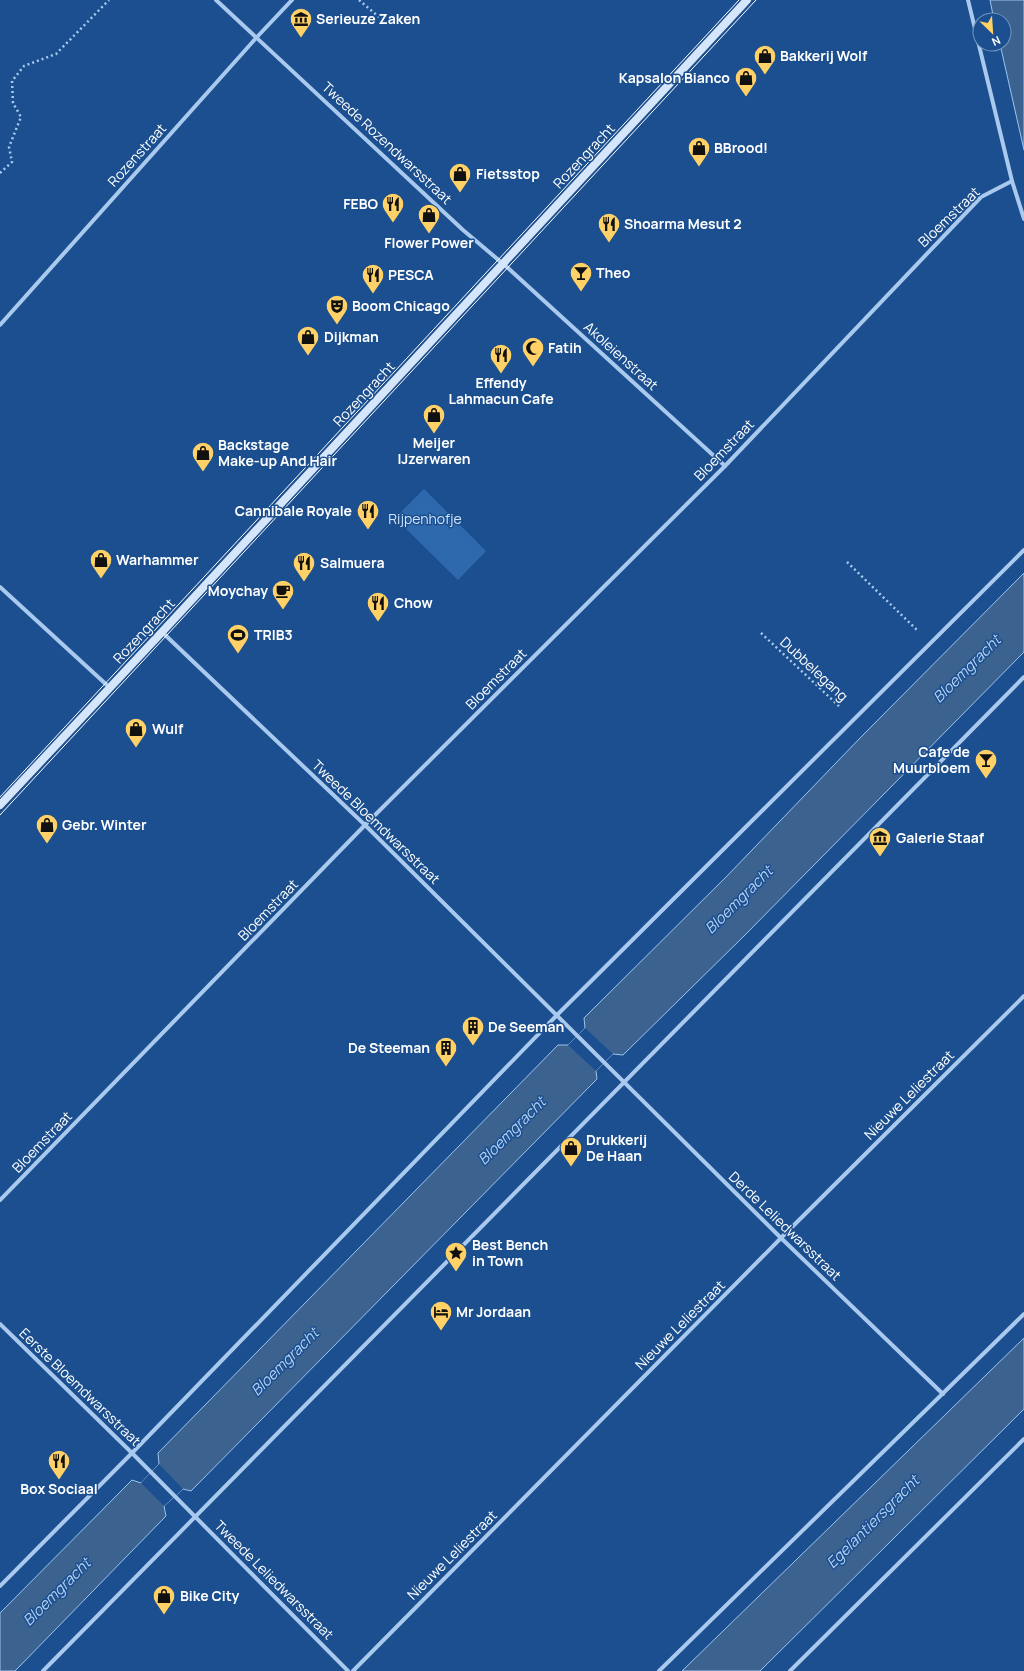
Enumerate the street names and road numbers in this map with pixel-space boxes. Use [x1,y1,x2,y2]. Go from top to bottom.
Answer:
street label: Tweede Rozendwarsstraat [318,77,457,208]
street label: Rozenstraat [103,119,170,190]
street label: Rozengracht [549,119,619,192]
street label: Bloemstraat [914,182,984,251]
street label: Akoleienstraat [580,317,663,394]
street label: Rozengracht [329,357,399,430]
street label: Bloemstraat [689,414,758,485]
street label: Rozengracht [109,594,179,667]
street label: Dubbelegang [776,632,852,705]
street label: Bloemstraat [461,644,531,713]
street label: Tweede Bloemdwarsstraat [308,755,445,888]
street label: Bloemstraat [233,874,302,945]
street label: Nieuwe Leliestraat [860,1045,958,1144]
street label: Bloemstraat [7,1106,76,1177]
street label: Derde Leliedwarsstraat [725,1167,846,1285]
street label: Nieuwe Leliestraat [631,1275,729,1374]
street label: Eerste Bloemdwarsstraat [16,1324,145,1450]
street label: Nieuwe Leliestraat [403,1505,501,1604]
street label: Tweede Leliedwarsstraat [211,1516,338,1644]

